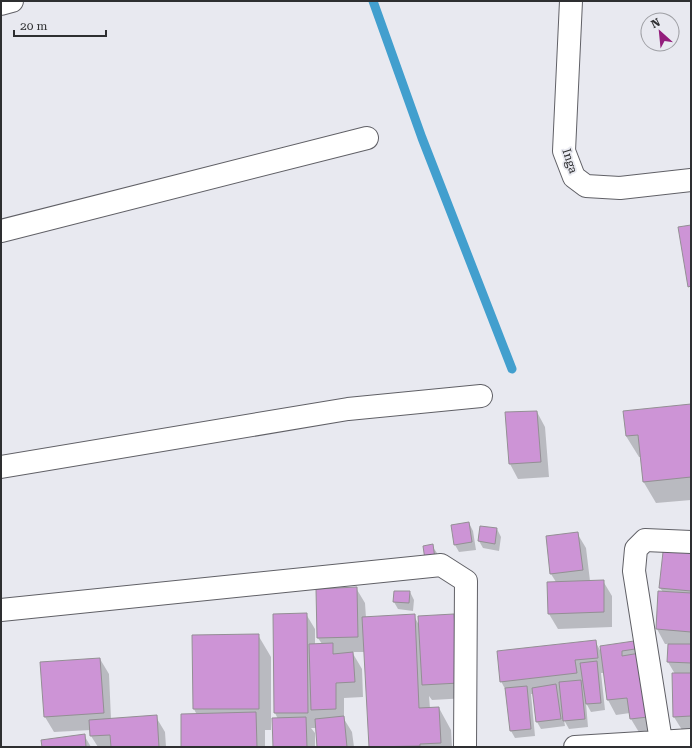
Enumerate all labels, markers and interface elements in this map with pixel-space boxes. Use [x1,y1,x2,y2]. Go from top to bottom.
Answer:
scale bar [14,12,106,38]
north arrow [640,12,680,52]
text: N [649,16,663,31]
text: 20 m [20,19,47,33]
street label: Inga [559,147,581,176]

